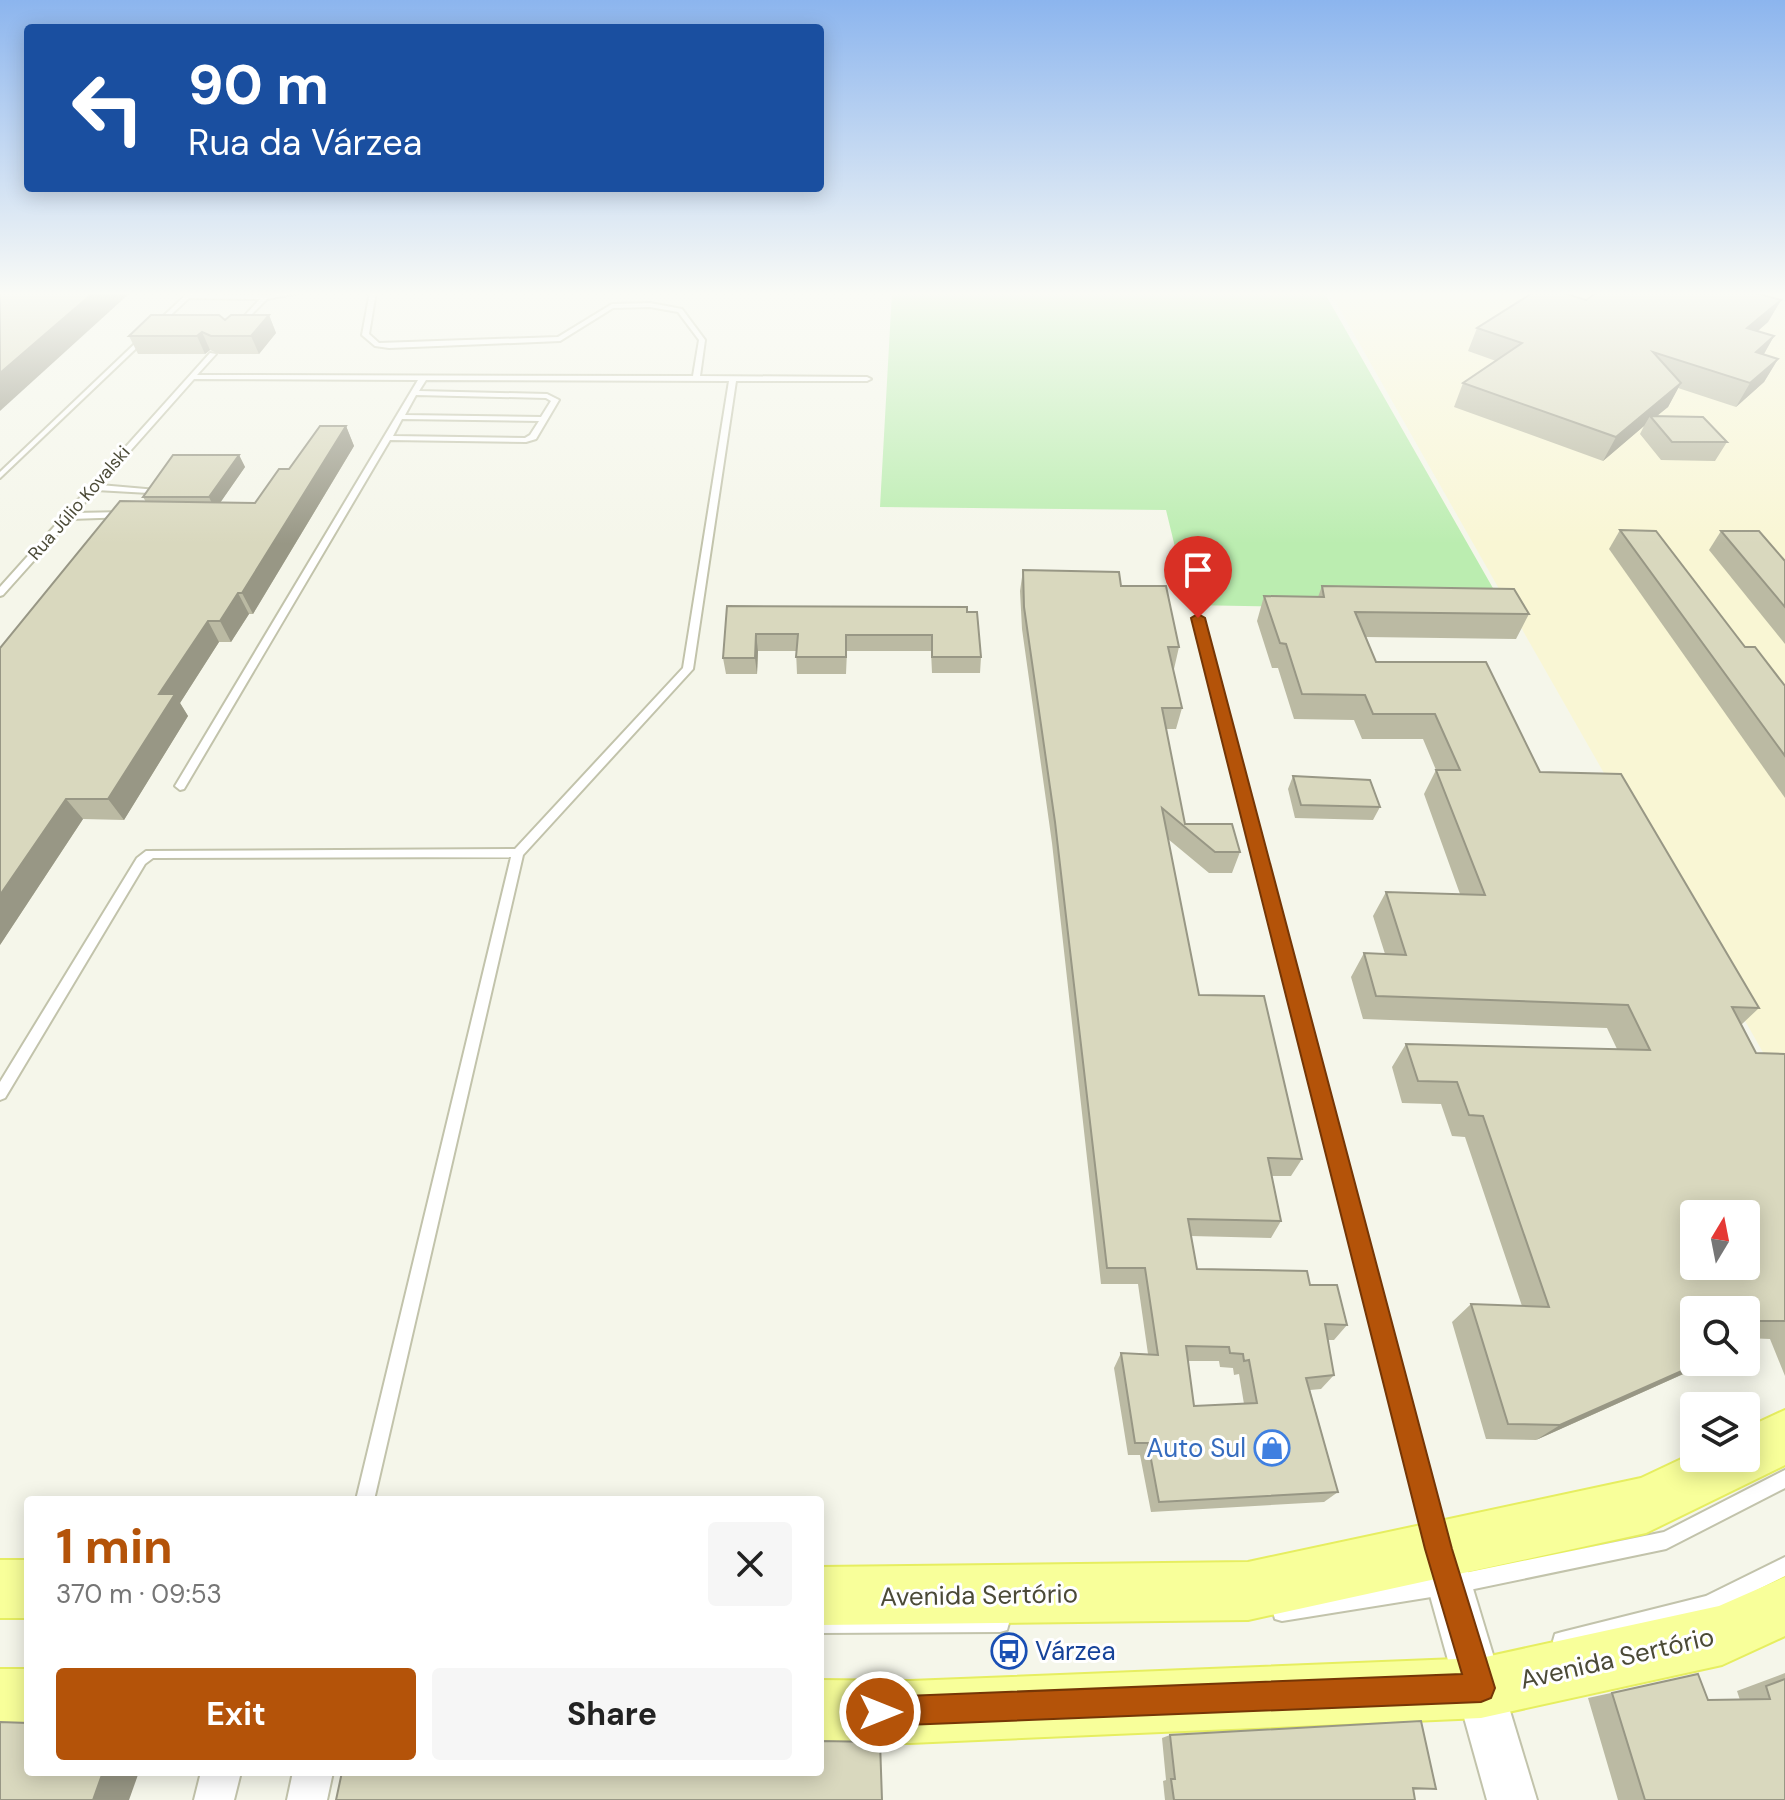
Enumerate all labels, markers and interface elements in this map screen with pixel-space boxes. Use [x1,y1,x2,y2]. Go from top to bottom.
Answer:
text: 90 m [188,48,329,121]
icon: left [56,56,160,160]
text: Rua da Várzea [188,119,422,166]
street label: Rua Júlio Kovalski [23,441,135,565]
pin [1164,536,1232,618]
icon: arrive [1176,548,1220,592]
north arrow [1680,1200,1760,1280]
map controls [1680,1200,1760,1472]
button: search [1680,1296,1760,1376]
button: layers [1680,1392,1760,1472]
shop icon: Auto Sul [1253,1429,1291,1467]
place label: Auto Sul [1146,1431,1246,1465]
text: 1 min [56,1515,173,1578]
button: close [708,1522,792,1606]
street label: Avenida Sertório [880,1576,1078,1614]
text: 370 m · 09:53 [56,1577,222,1611]
street label: Avenida Sertório [1517,1619,1717,1697]
bus stop icon: Várzea [990,1632,1028,1670]
place label: Várzea [1035,1634,1116,1668]
button: Exit [56,1668,416,1760]
button: Share [432,1668,792,1760]
position arrow [838,1670,922,1754]

